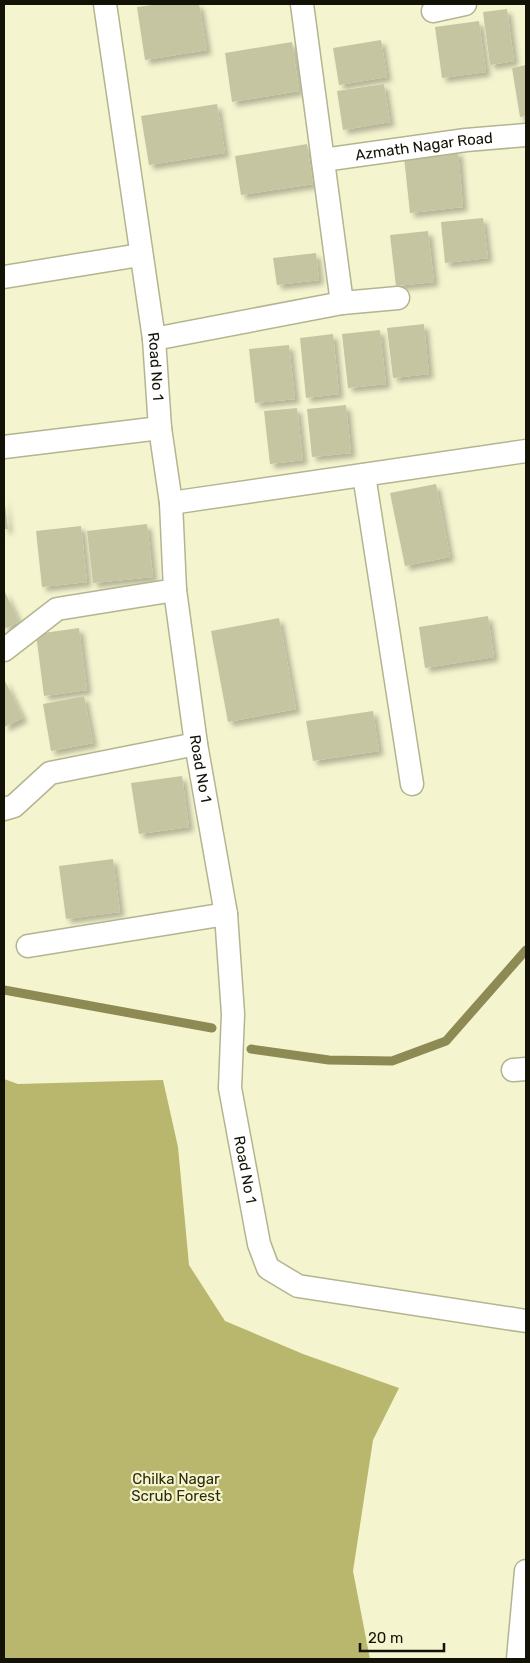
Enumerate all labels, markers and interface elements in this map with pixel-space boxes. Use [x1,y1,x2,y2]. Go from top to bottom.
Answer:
street label: Azmath Nagar Road [354,129,494,164]
street label: Road No 1 [144,331,167,401]
street label: Road No 1 [186,734,215,804]
street label: Road No 1 [230,1134,260,1205]
park label: Chilka Nagar Scrub Forest [131,1470,221,1505]
scale bar [360,1620,444,1652]
text: 20 m [368,1629,403,1647]

